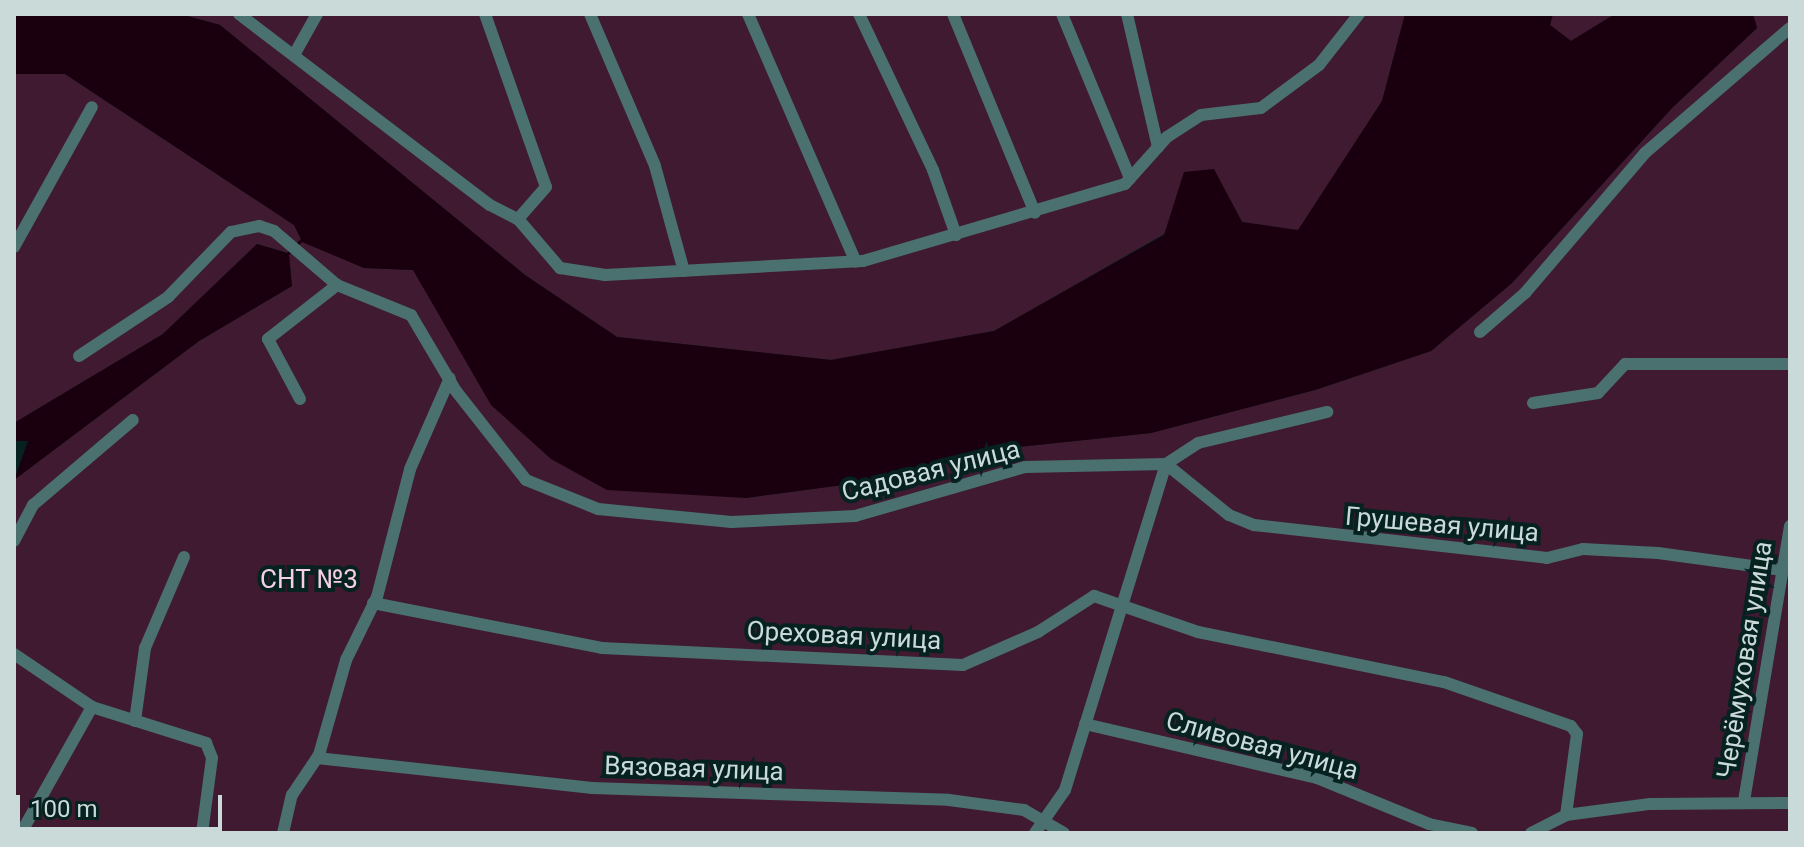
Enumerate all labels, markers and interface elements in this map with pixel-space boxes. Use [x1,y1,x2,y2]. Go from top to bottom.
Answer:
street label: Садовая улица [839,434,1023,508]
street label: Грушевая улица [1344,501,1540,549]
street label: Черёмуховая улица [1711,539,1779,781]
park label: СНТ №3 [260,564,358,596]
street label: Ореховая улица [746,615,942,657]
street label: Сливовая улица [1162,705,1362,787]
street label: Вязовая улица [604,750,784,788]
scale bar [20,779,226,829]
text: 100 m [30,795,97,823]

